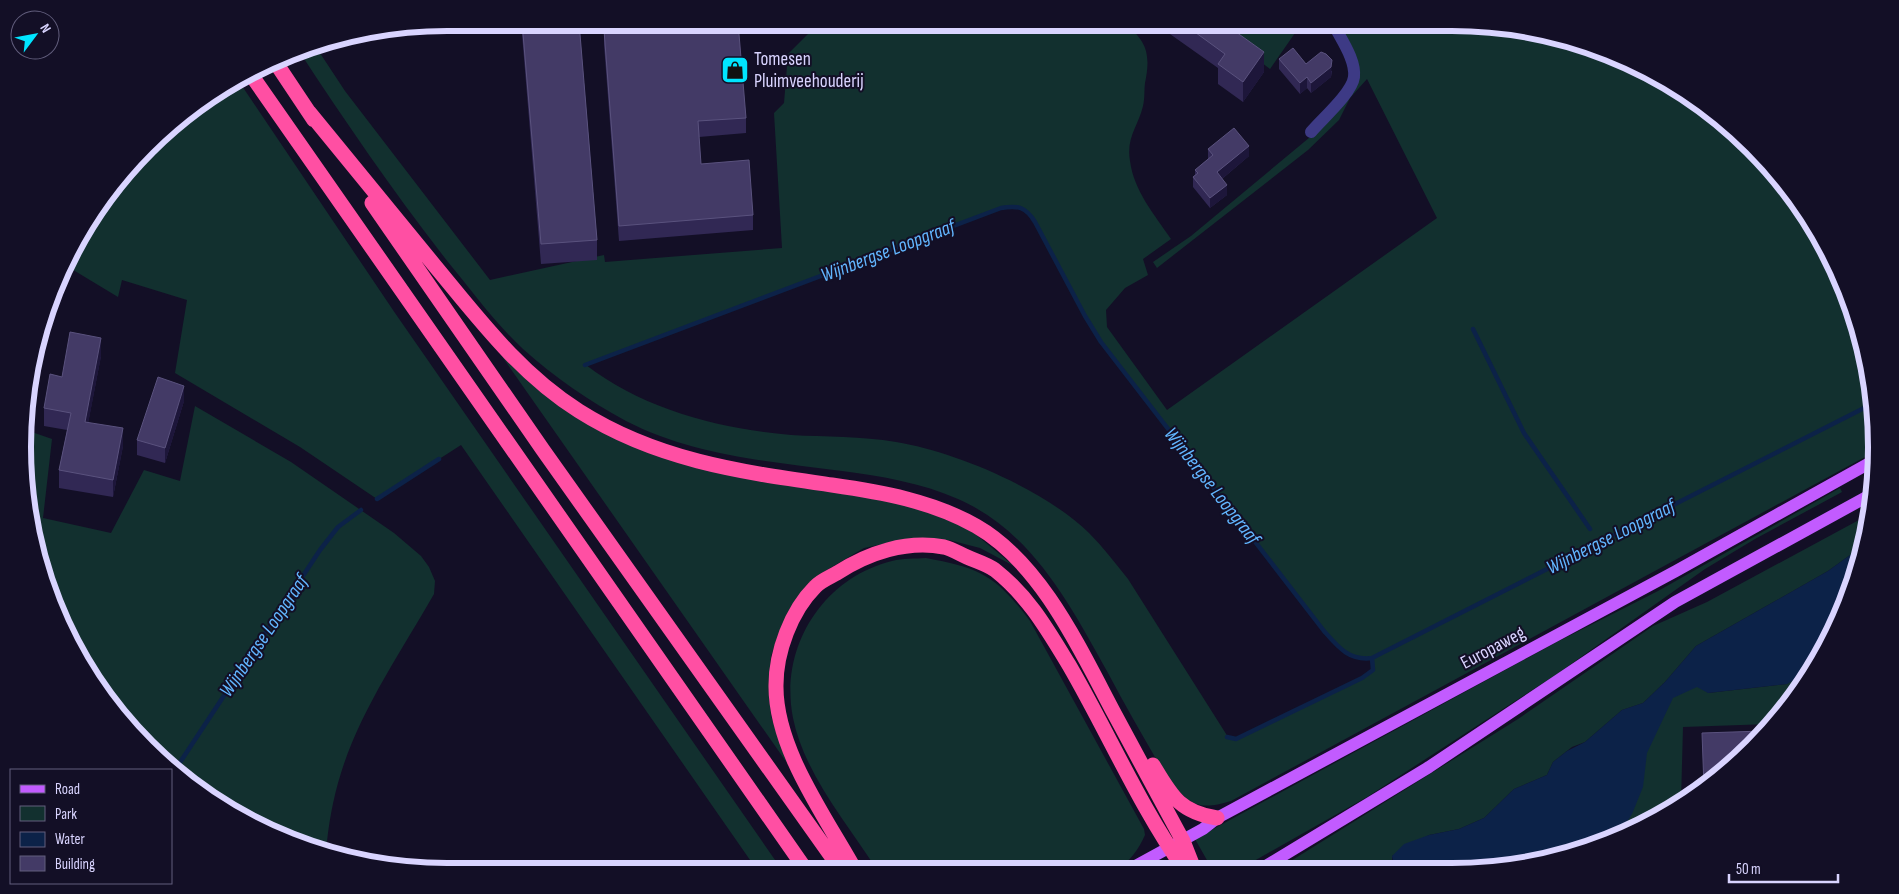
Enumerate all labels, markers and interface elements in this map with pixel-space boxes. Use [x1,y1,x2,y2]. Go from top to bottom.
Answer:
north arrow [10,10,60,60]
text: N [36,21,55,36]
place label: Tomesen Pluimveehouderij [754,48,864,93]
shop icon: Tomesen Pluimveehouderij [720,55,750,85]
water label: Wijnbergse Loopgraaf [817,213,961,288]
water label: Wijnbergse Loopgraaf [1159,423,1267,551]
water label: Wijnbergse Loopgraaf [1542,493,1682,580]
water label: Wijnbergse Loopgraaf [214,568,315,702]
street label: Europaweg [1457,621,1530,675]
legend [10,769,172,884]
text: Road [55,780,80,799]
text: Park [55,805,77,824]
text: Water [55,830,86,849]
scale bar [1729,852,1838,884]
text: Building [55,855,95,874]
text: 50 m [1736,860,1761,879]

